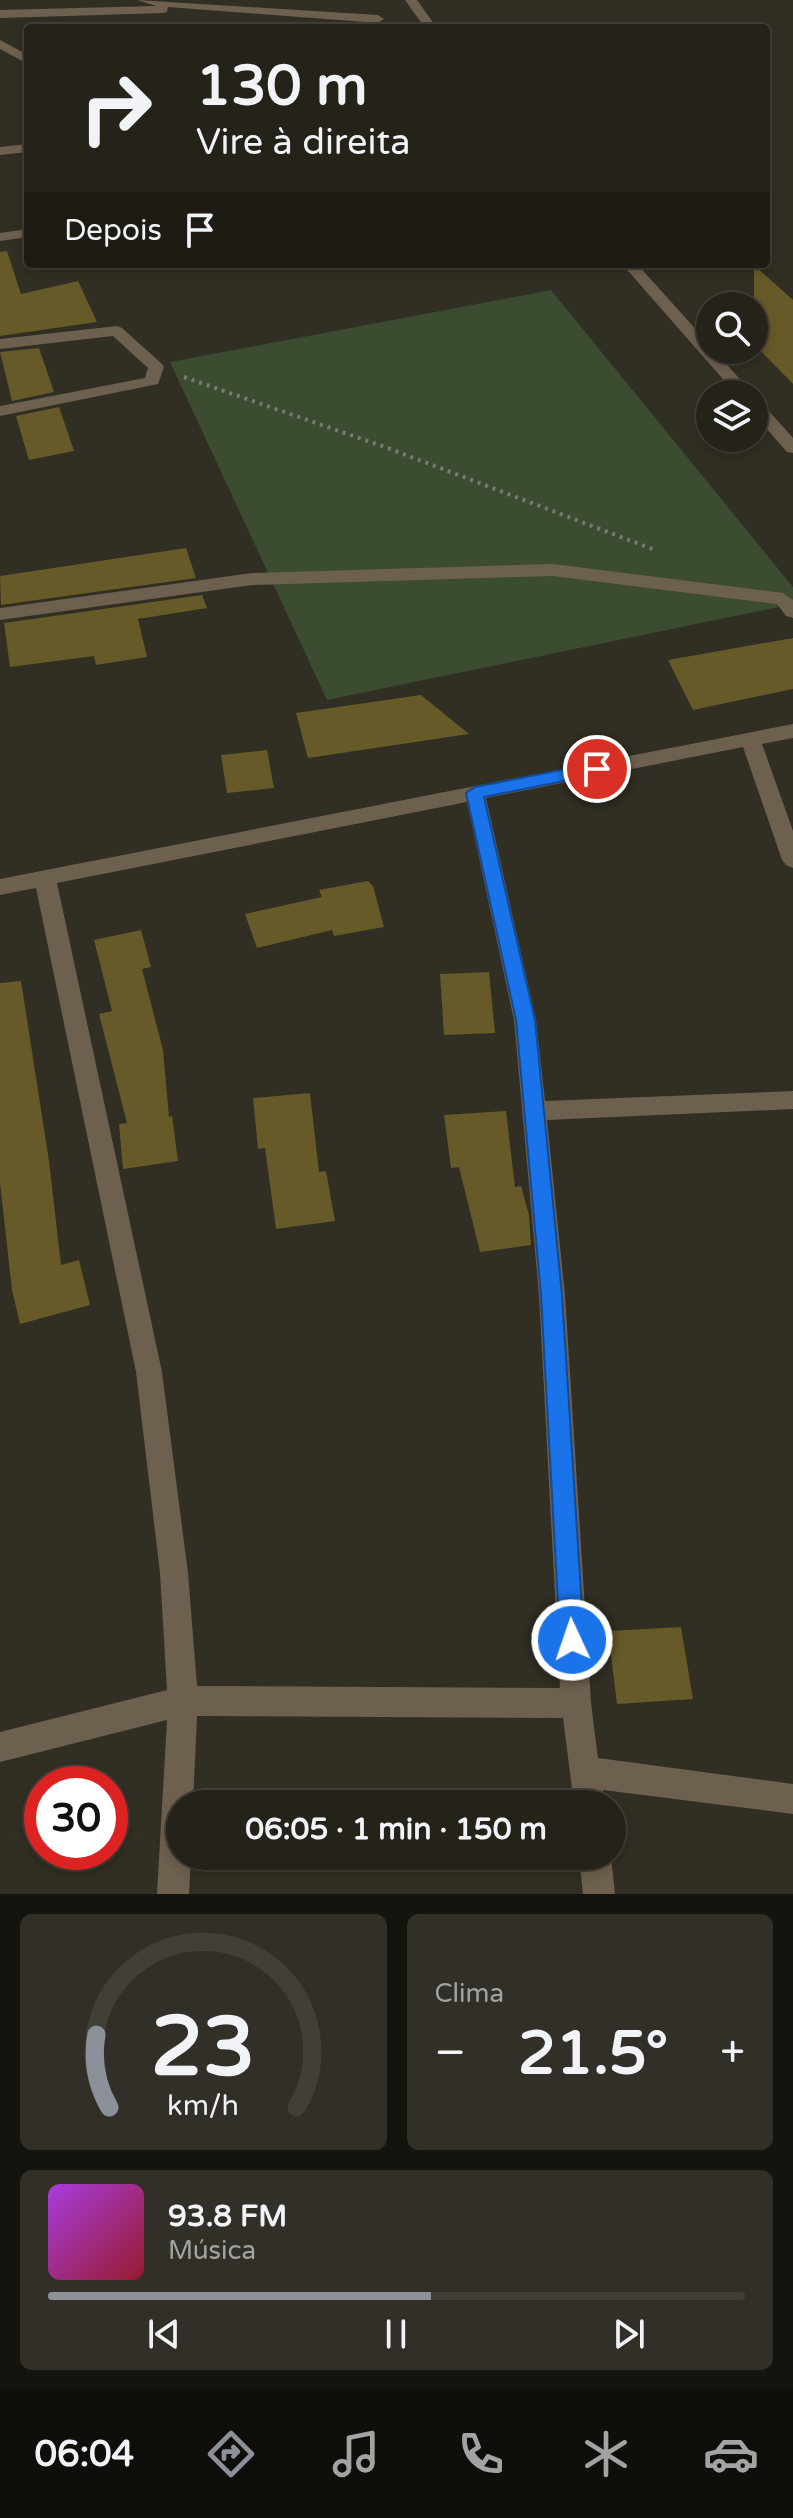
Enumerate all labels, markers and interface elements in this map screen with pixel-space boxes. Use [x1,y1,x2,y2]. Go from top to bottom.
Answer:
text: 130 m [196,53,367,120]
icon: right [64,56,168,160]
text: Vire à direita [196,121,410,164]
icon: arrive [178,208,222,252]
text: Depois [64,212,162,249]
map controls [696,292,768,452]
button: search [696,292,768,364]
button: layers [696,380,768,452]
pin [563,735,631,803]
icon: arrive [575,747,619,791]
position arrow [530,1598,614,1682]
speed limit sign: 30 [24,1766,128,1870]
text: 06:05 · 1 min · 150 m [245,1811,547,1848]
text: Clima [435,1978,504,2009]
text: 23 [151,1998,255,2098]
text: 21.5° [518,2018,668,2090]
text: − [435,2027,466,2080]
text: + [720,2027,745,2080]
text: km/h [167,2089,239,2123]
text: 93.8 FM [168,2198,287,2235]
text: Música [168,2235,256,2266]
icon: previous [142,2312,186,2356]
icon: pause [374,2312,418,2356]
icon: next [607,2312,651,2356]
icon: directions [203,2426,259,2482]
icon: music [328,2426,384,2482]
icon: phone [453,2426,509,2482]
icon: climate [578,2426,634,2482]
icon: car [703,2426,759,2482]
text: 06:04 [34,2433,134,2476]

